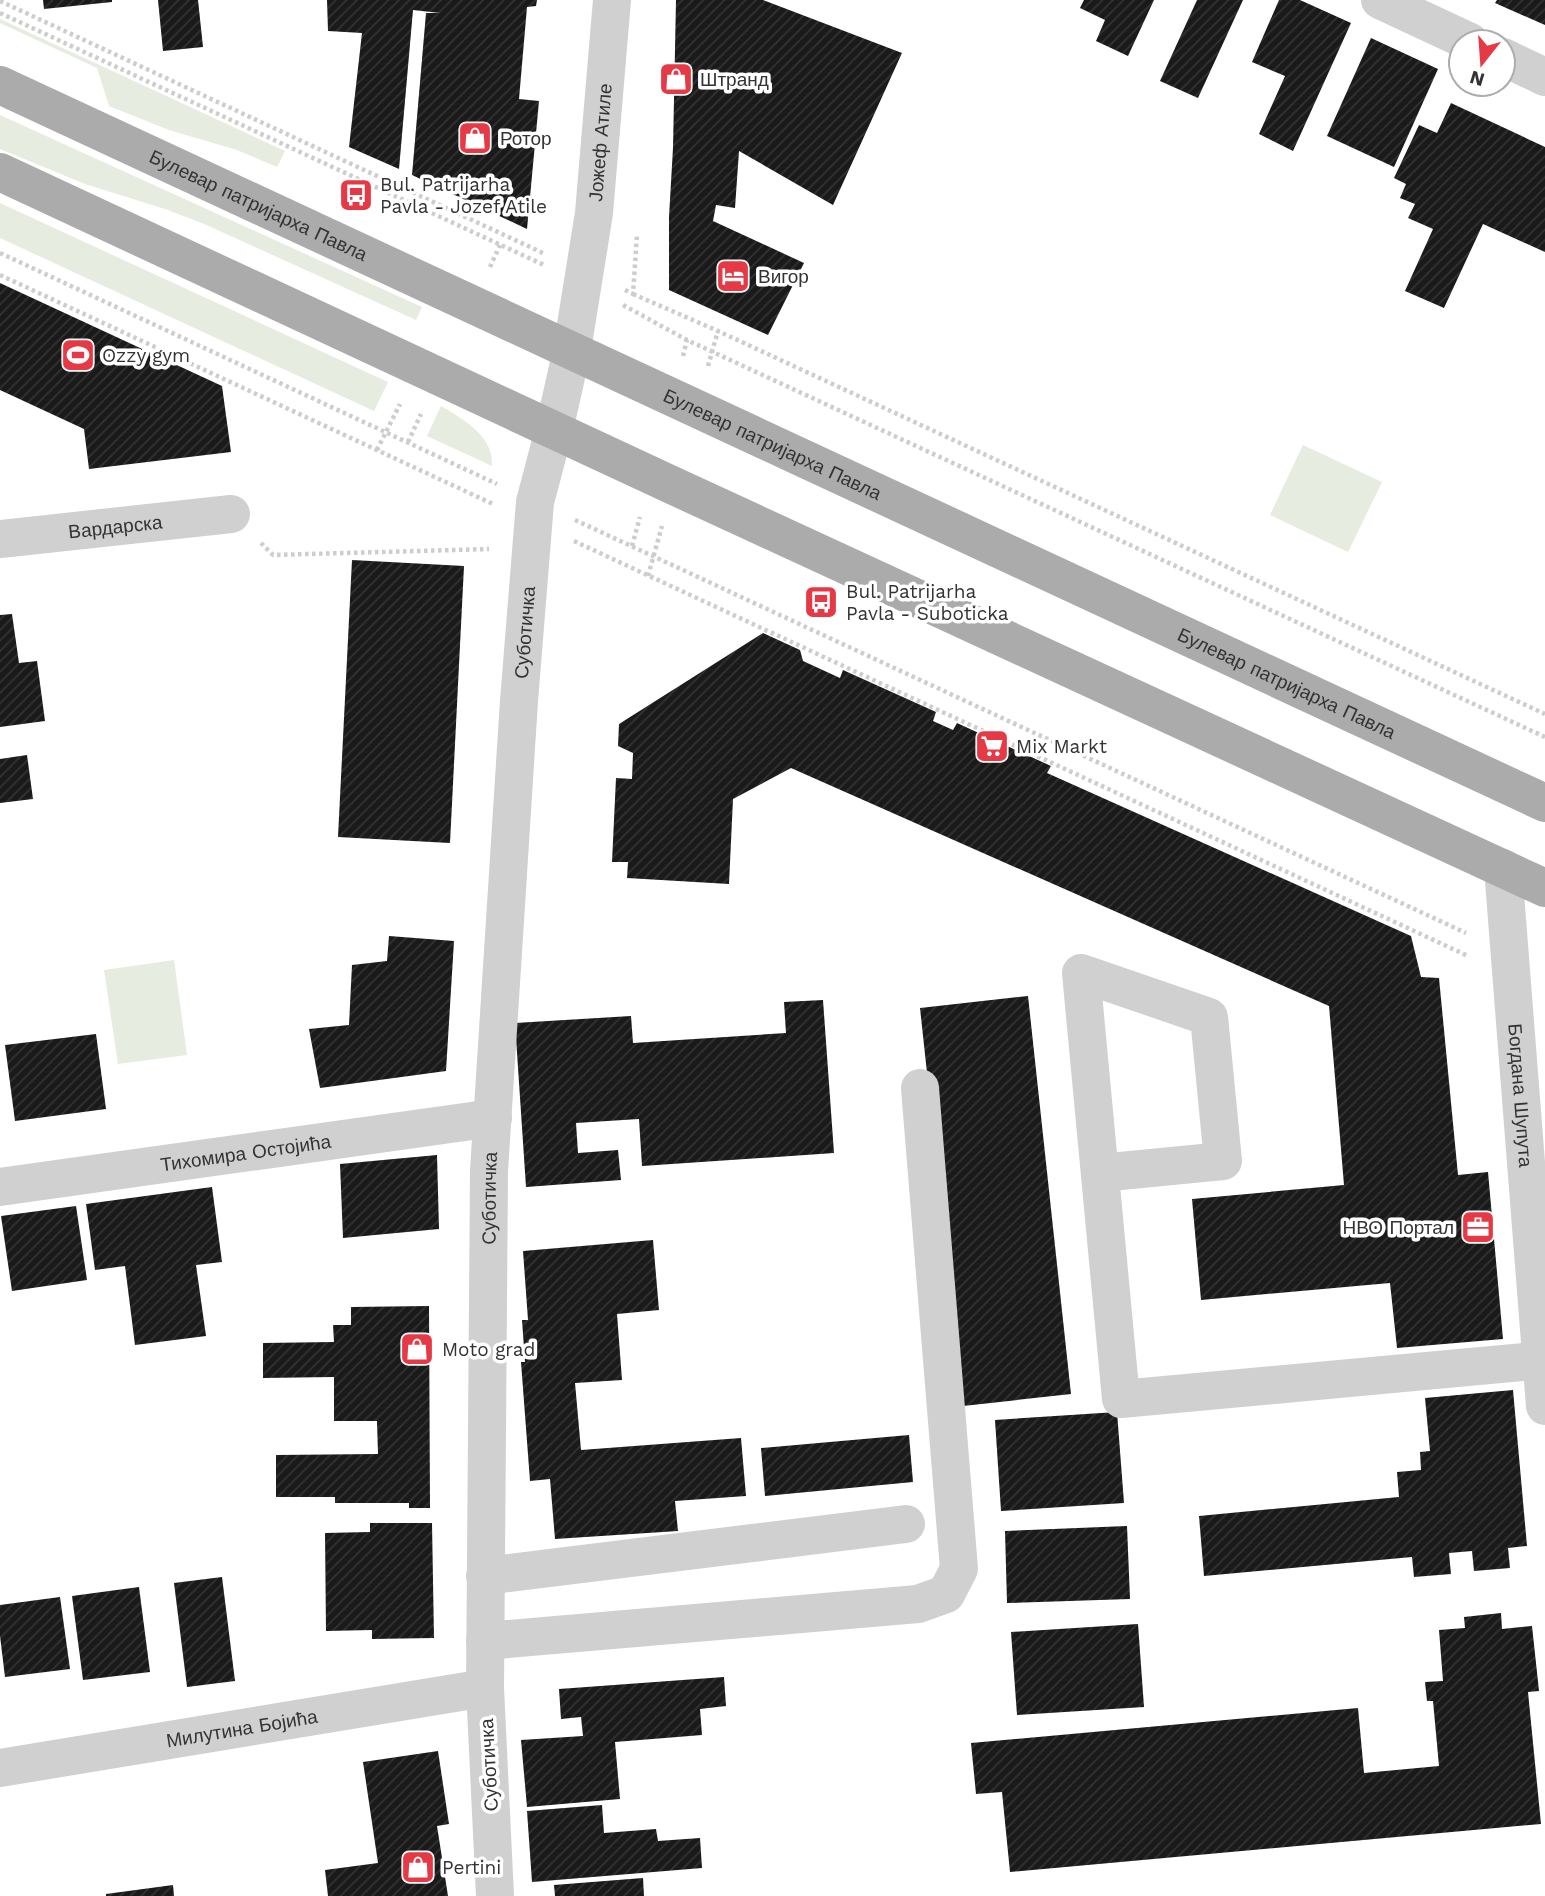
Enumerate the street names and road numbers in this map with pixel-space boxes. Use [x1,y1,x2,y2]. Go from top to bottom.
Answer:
street label: Јожеф Атиле [584,82,616,202]
street label: Булевар патријарха Павла [146,145,372,266]
street label: Булевар патријарха Павла [660,384,886,505]
street label: Вардарска [67,510,164,543]
street label: Суботичка [509,585,540,680]
street label: Булевар патријарха Павла [1174,622,1400,744]
street label: Богдана Шупута [1504,1023,1538,1168]
street label: Тихомира Остојића [159,1129,333,1176]
street label: Суботичка [477,1151,502,1245]
street label: Милутина Бојића [164,1704,320,1752]
street label: Суботичка [475,1718,503,1812]

